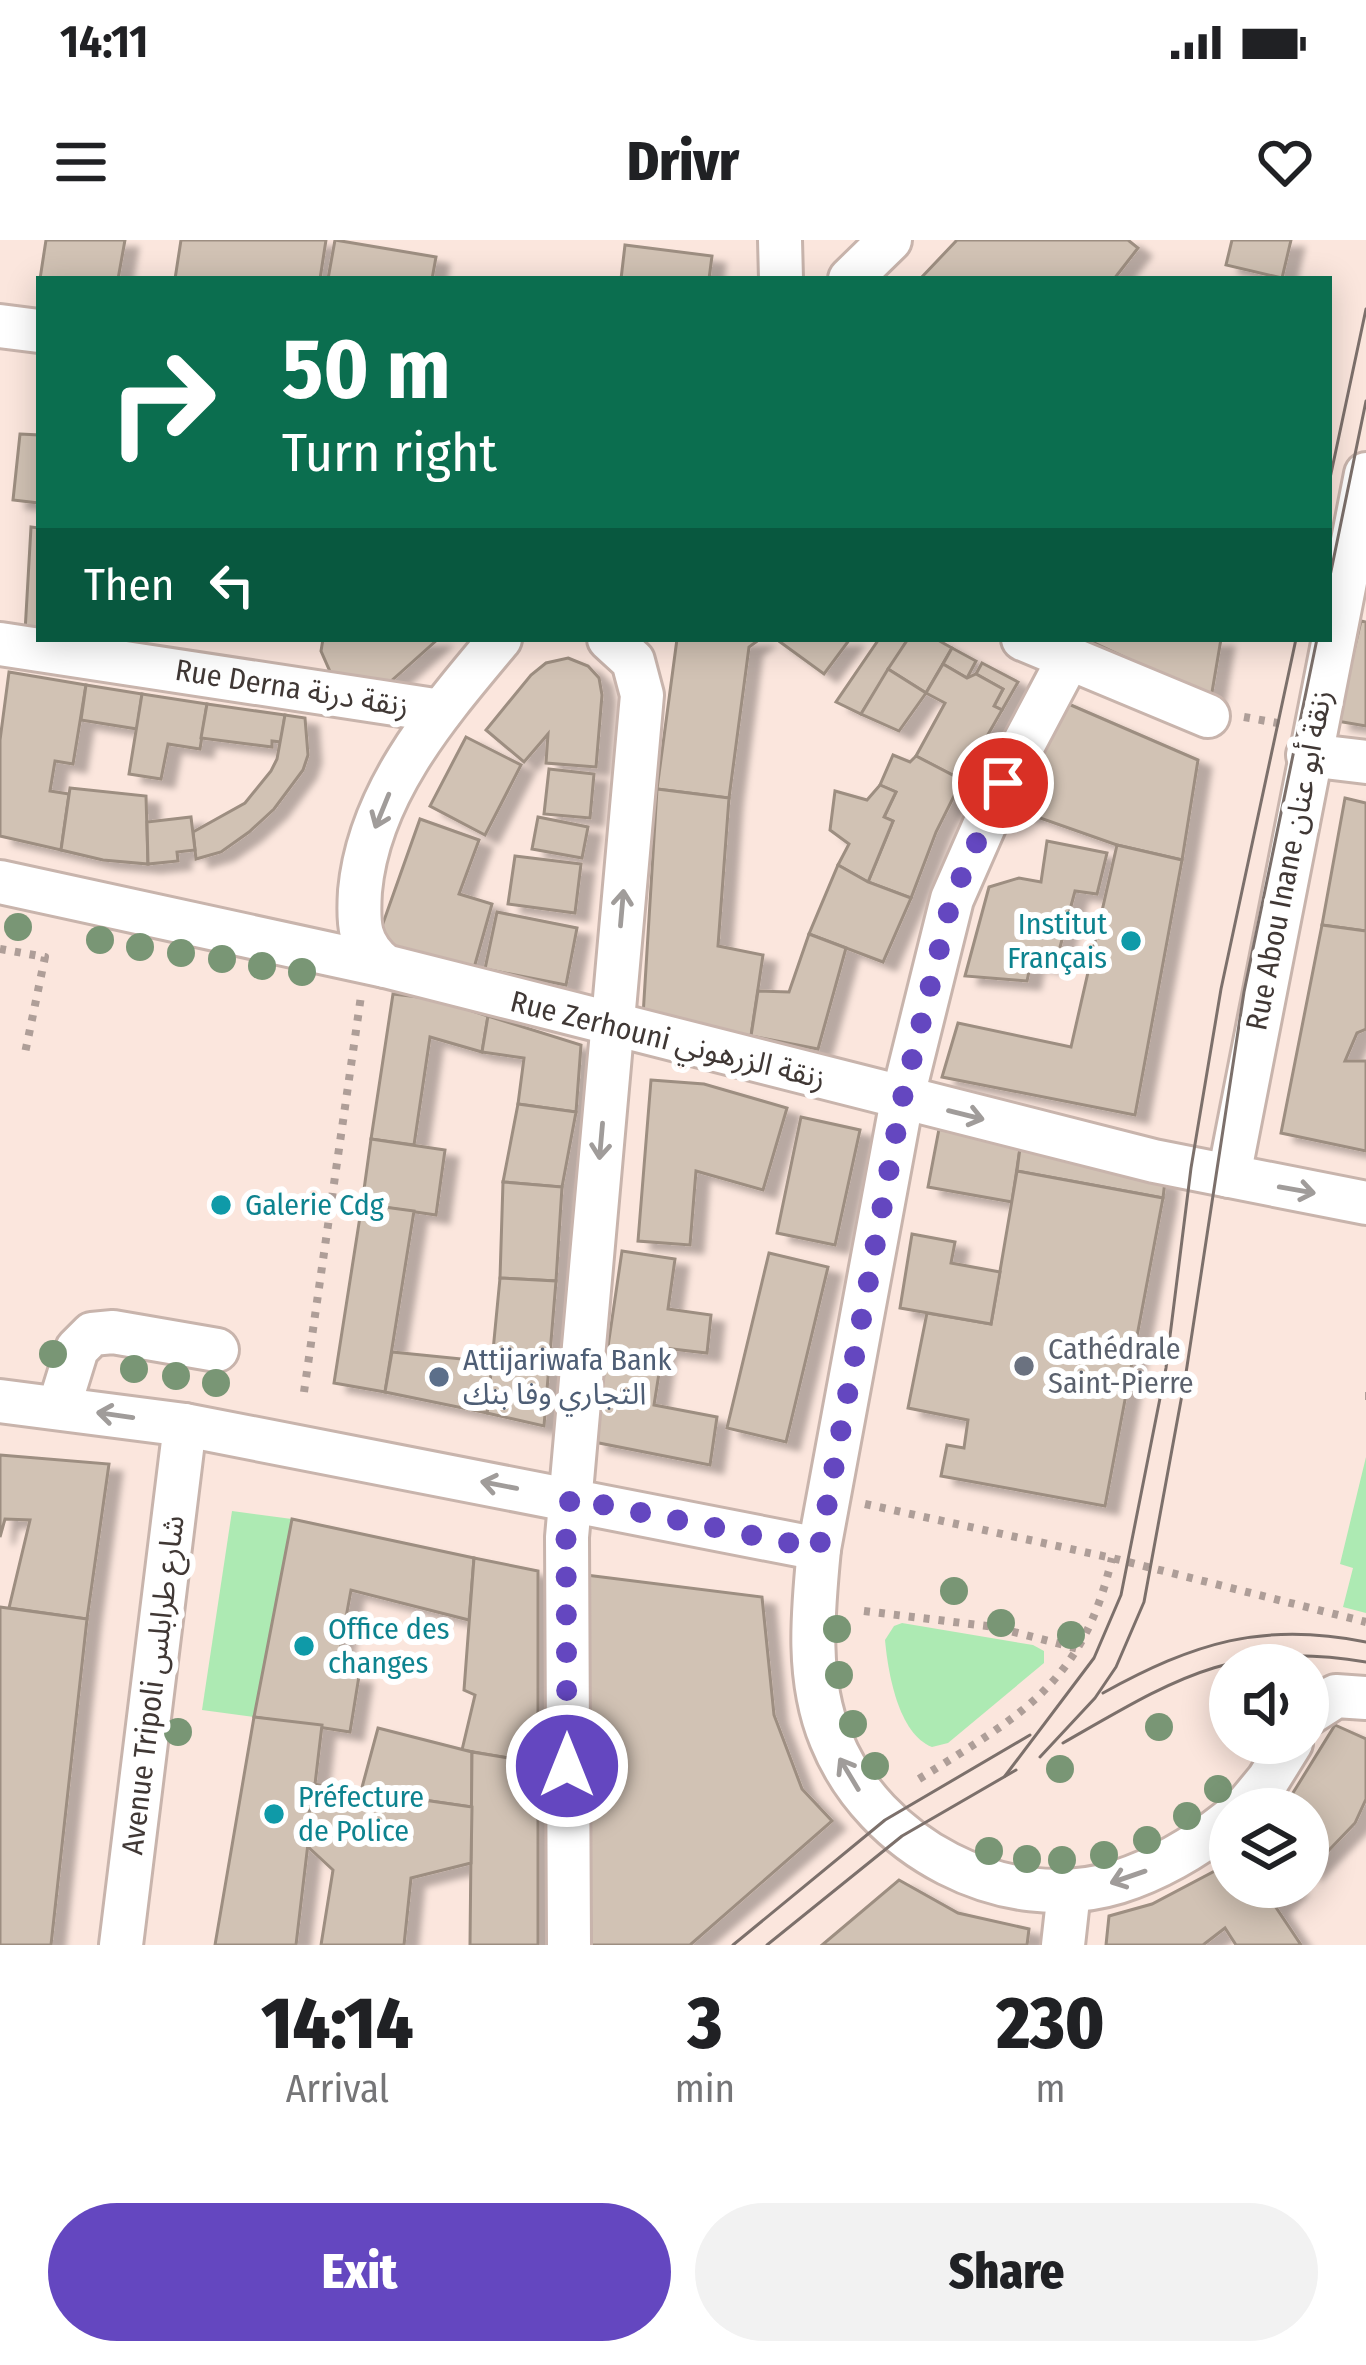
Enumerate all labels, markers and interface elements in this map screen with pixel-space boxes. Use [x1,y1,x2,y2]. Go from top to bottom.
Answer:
text: 14:11 [60,15,148,69]
icon: menu [48,129,114,195]
icon: heart [1252,129,1318,195]
text: Drivr [627,130,739,194]
text: 50 m [282,319,451,420]
icon: right [84,324,240,480]
text: Turn right [282,421,497,485]
icon: left [199,552,265,618]
text: Then [84,558,175,612]
street label: Rue Derna زنقة درنة [173,652,411,724]
street label: Rue Abou Inane زنقة أبو عنان [1238,687,1340,1033]
pin [952,732,1054,834]
icon: arrive [970,750,1036,816]
one-way arrow [370,792,391,829]
one-way arrow [611,889,634,928]
place label: Institut Français [1007,906,1107,976]
marker: Institut Français [1118,928,1144,954]
street label: Rue Zerhouni زنقة الزرهوني [506,983,829,1101]
one-way arrow [947,1105,985,1127]
one-way arrow [589,1121,612,1160]
one-way arrow [1277,1180,1316,1202]
place label: Galerie Cdg [245,1187,385,1223]
marker: Galerie Cdg [208,1192,234,1218]
place label: Cathédrale Saint-Pierre [1048,1331,1194,1401]
place label: Attijariwafa Bank التجاري وفا بنك [463,1342,671,1417]
marker: Cathédrale Saint-Pierre [1011,1353,1037,1379]
marker: Attijariwafa Bank التجاري وفا بنك [426,1364,452,1390]
one-way arrow [96,1403,135,1426]
one-way arrow [480,1473,519,1495]
street label: Avenue Tripoli شارع طرابلس [114,1513,196,1857]
place label: Office des changes [328,1611,450,1681]
marker: Office des changes [291,1633,317,1659]
map controls [1209,1644,1329,1908]
button: sound [1209,1644,1329,1764]
position arrow [504,1703,630,1829]
one-way arrow [837,1757,861,1792]
place label: Préfecture de Police [298,1779,424,1849]
button: layers [1209,1788,1329,1908]
marker: Préfecture de Police [261,1801,287,1827]
one-way arrow [1111,1868,1148,1889]
text: 14:14 [261,1981,413,2067]
text: 3 [688,1981,722,2067]
text: 230 [996,1981,1105,2067]
text: Arrival [286,2066,389,2112]
text: min [675,2066,735,2112]
text: m [1036,2066,1066,2112]
button: Exit [48,2203,671,2341]
button: Share [695,2203,1318,2341]

